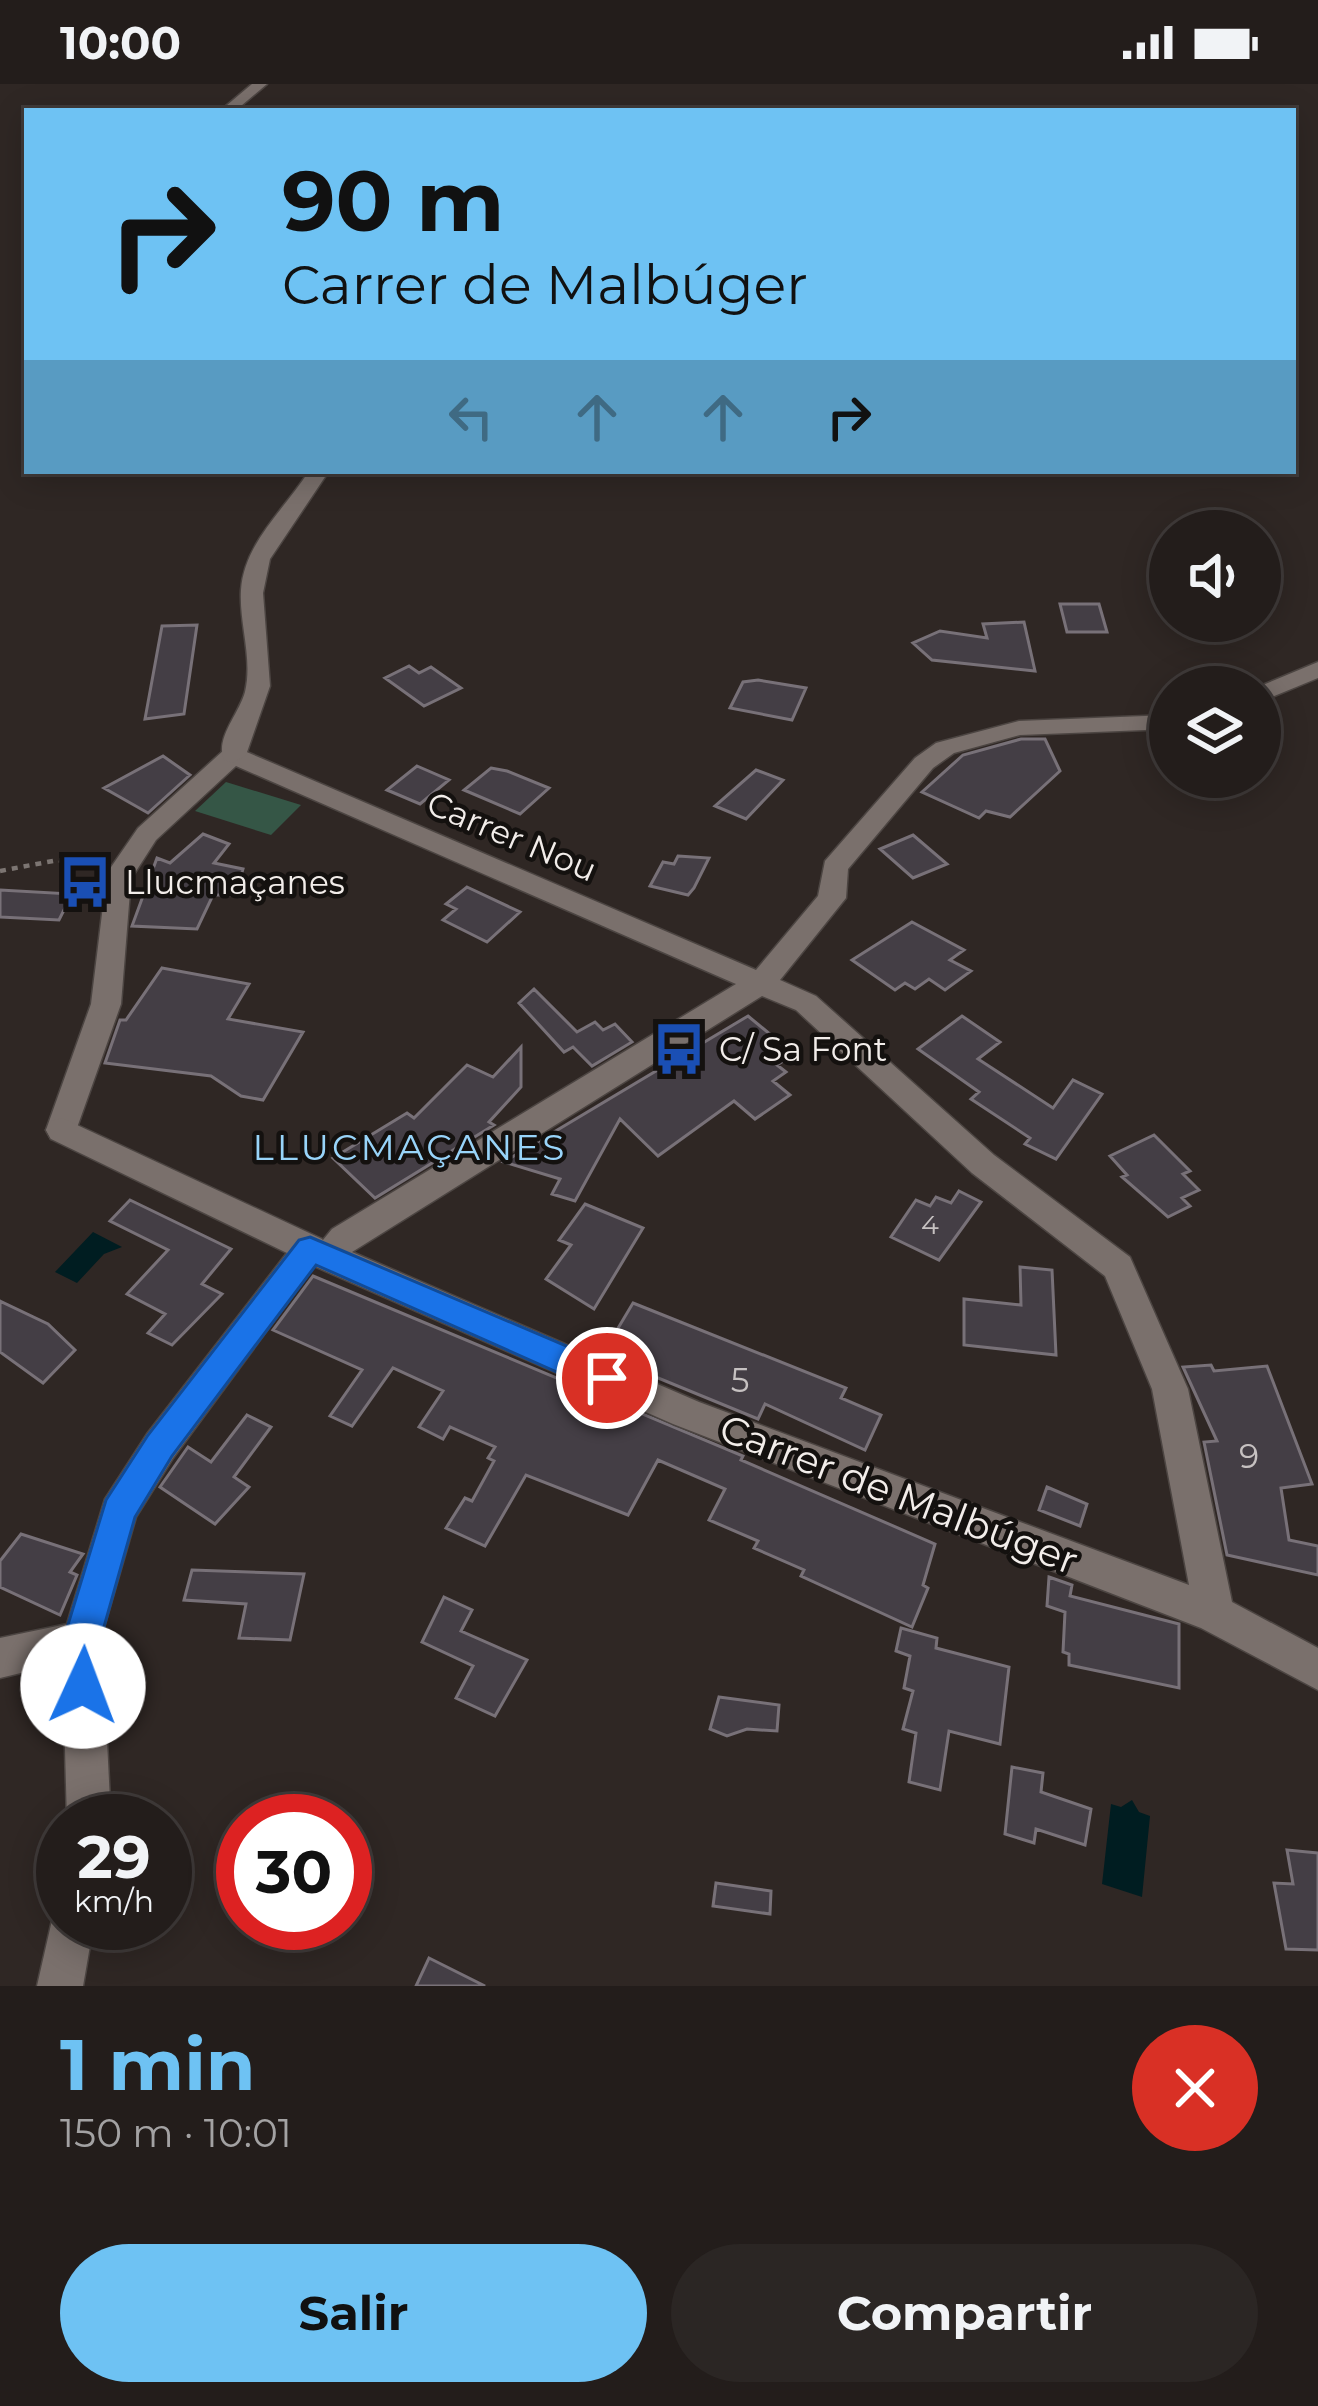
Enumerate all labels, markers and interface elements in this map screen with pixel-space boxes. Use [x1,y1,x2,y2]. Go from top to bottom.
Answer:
text: 10:00 [60,15,181,70]
text: 90 m [282,150,504,252]
icon: right [84,156,240,312]
text: Carrer de Malbúger [282,252,808,318]
icon: left [438,384,504,450]
icon: ahead [564,384,630,450]
icon: ahead [690,384,756,450]
icon: right [816,384,882,450]
map controls [1149,510,1281,798]
button: sound [1149,510,1281,642]
button: layers [1149,666,1281,798]
street label: Carrer Nou [421,782,603,890]
bus stop icon: Llucmaçanes [56,853,114,911]
place label: Llucmaçanes [125,862,345,902]
bus stop icon: C/ Sa Font [650,1020,708,1078]
place label: C/ Sa Font [719,1029,887,1069]
district label: LLUCMAÇANES [252,1125,568,1169]
house number: 4 [921,1208,939,1241]
pin [556,1327,658,1429]
icon: arrive [574,1345,640,1411]
house number: 5 [731,1360,749,1400]
street label: Carrer de Malbúger [713,1404,1085,1584]
house number: 9 [1239,1436,1259,1476]
position arrow [20,1623,146,1749]
speed limit sign: 30 [216,1794,372,1950]
text: 29 [77,1820,151,1893]
text: km/h [74,1883,154,1920]
text: 1 min [60,2020,256,2108]
button: close [1132,2025,1258,2151]
text: 150 m · 10:01 [60,2109,292,2157]
button: Salir [60,2244,647,2382]
button: Compartir [671,2244,1258,2382]

